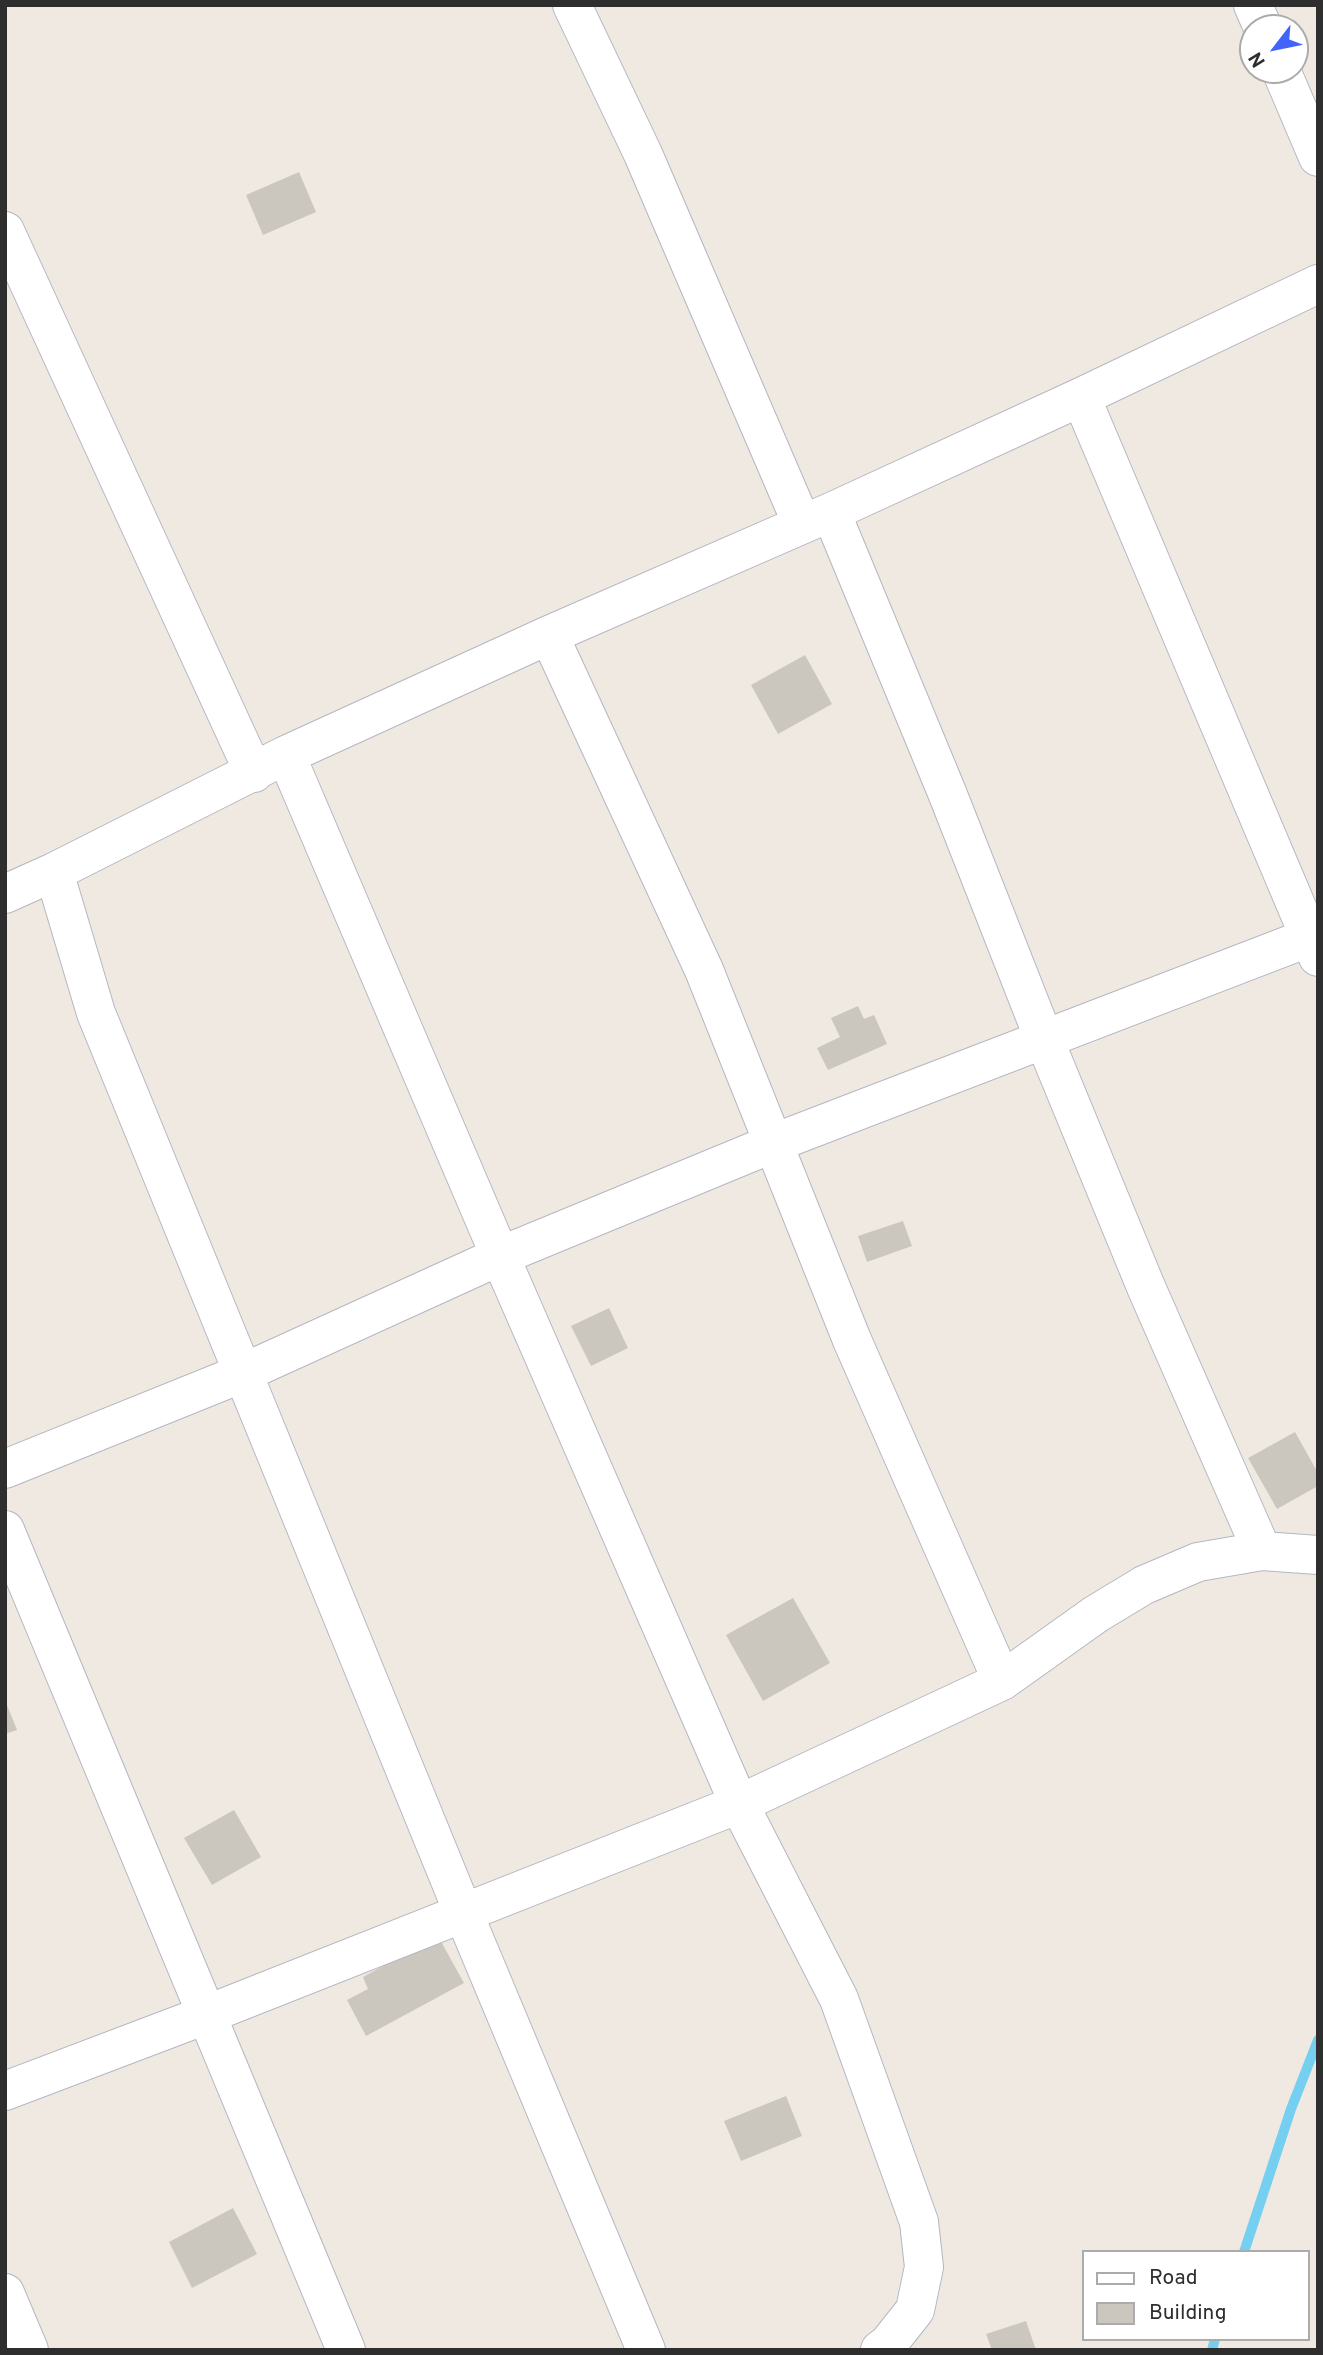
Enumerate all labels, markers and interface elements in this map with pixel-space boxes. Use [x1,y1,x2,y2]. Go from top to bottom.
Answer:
north arrow [1239,14,1309,84]
text: N [1244,47,1272,71]
legend [1082,2250,1309,2341]
text: Road [1149,2265,1198,2292]
text: Building [1149,2300,1227,2327]

